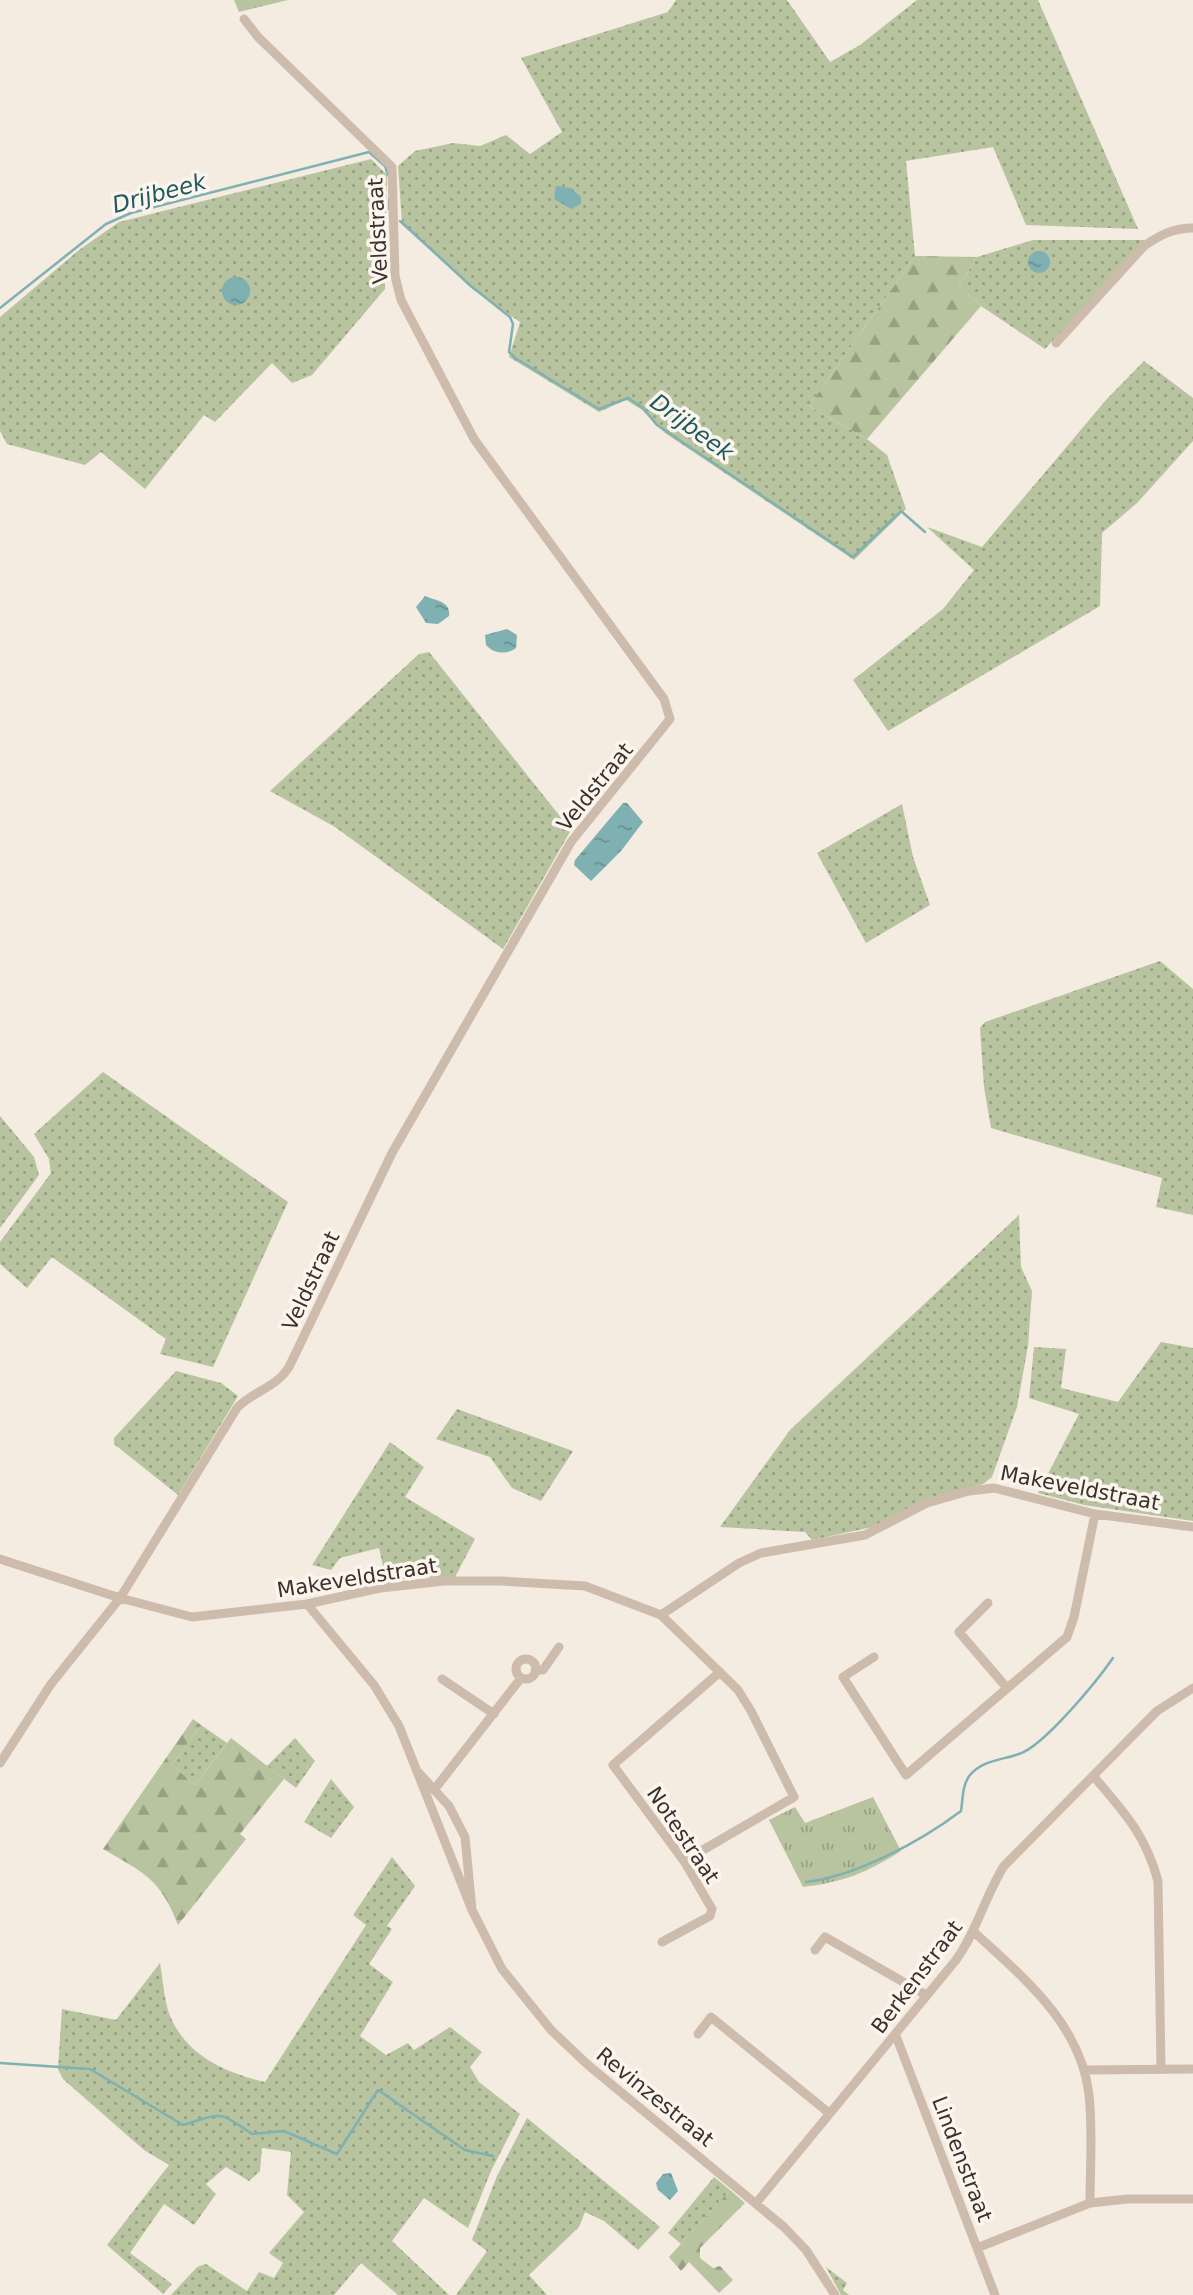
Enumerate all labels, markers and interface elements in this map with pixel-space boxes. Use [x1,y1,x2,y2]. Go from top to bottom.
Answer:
water label: Drijbeek [109,168,210,218]
street label: Veldstraat [363,177,393,285]
water label: Drijbeek [645,388,740,467]
street label: Veldstraat [552,738,638,836]
street label: Veldstraat [278,1228,344,1334]
street label: Makeveldstraat [998,1461,1162,1515]
street label: Makeveldstraat [275,1554,439,1602]
street label: Notestraat [642,1782,724,1888]
street label: Berkenstraat [867,1916,967,2038]
street label: Revinzestraat [592,2042,718,2152]
street label: Lindenstraat [927,2093,997,2225]

